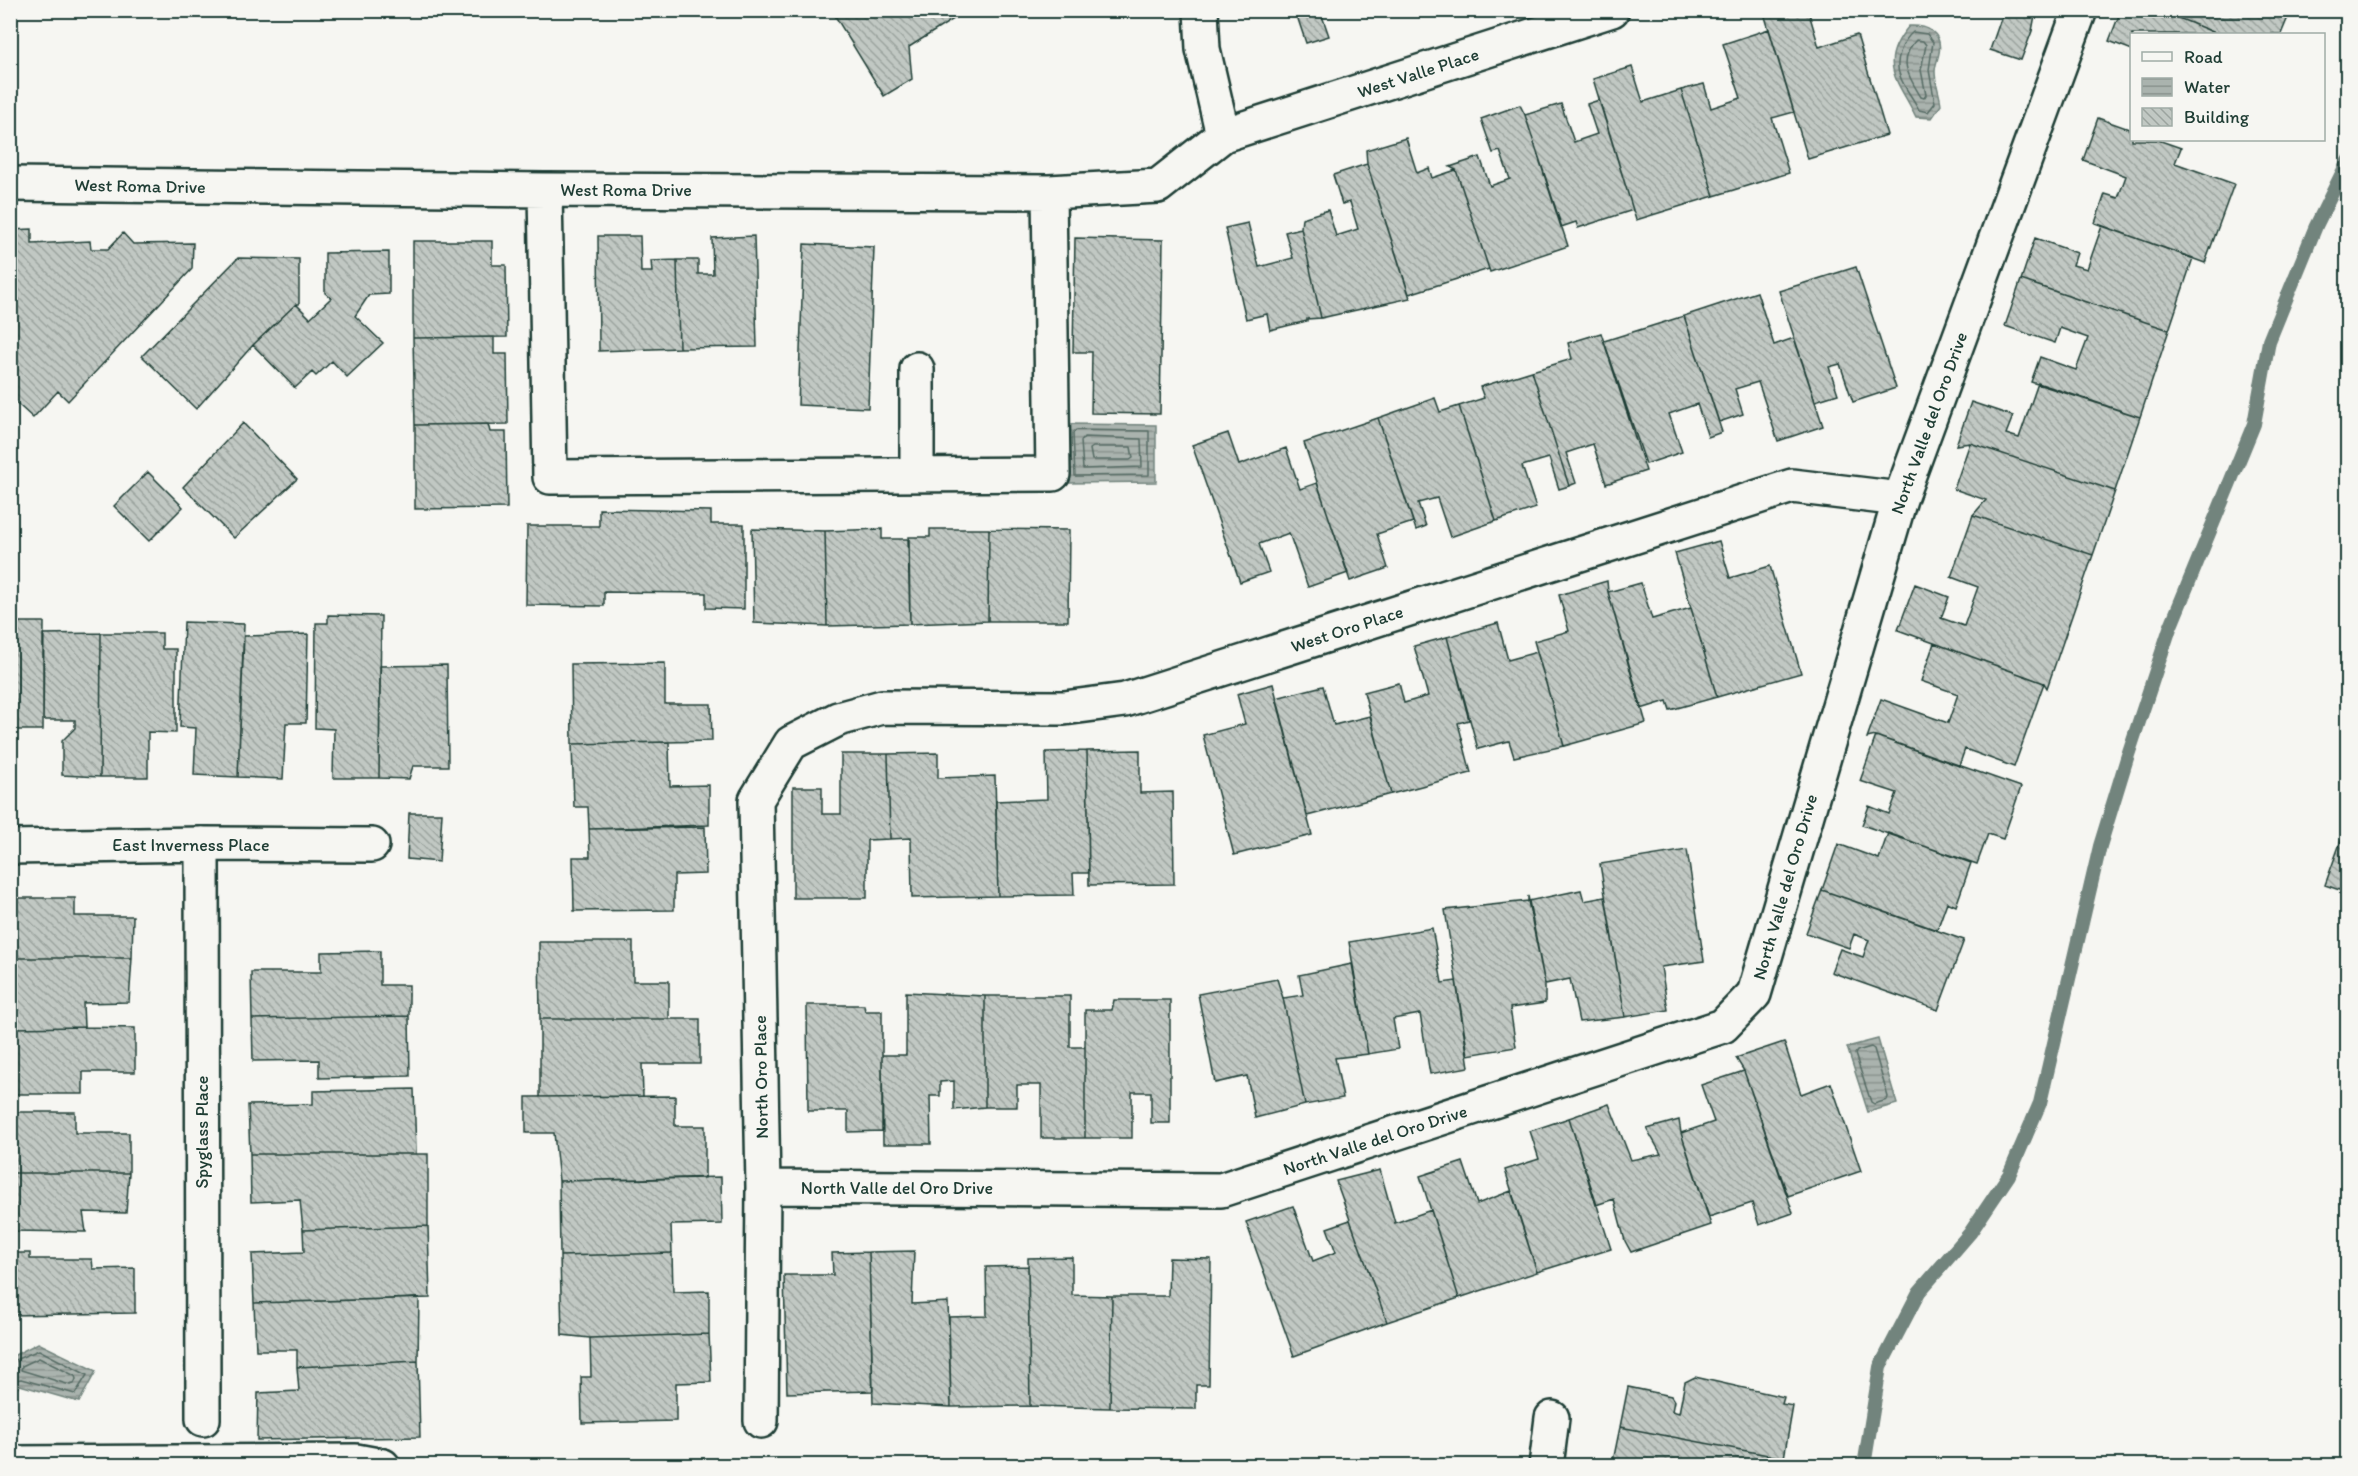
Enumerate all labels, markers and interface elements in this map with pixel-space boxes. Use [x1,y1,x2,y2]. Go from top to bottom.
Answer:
legend [2130,33,2325,141]
street label: West Valle Place [1354,43,1482,103]
text: Road [2184,46,2223,68]
text: Water [2184,76,2230,98]
text: Building [2184,106,2250,128]
street label: West Roma Drive [74,174,206,198]
street label: West Roma Drive [560,179,692,201]
street label: North Valle del Oro Drive [1886,329,1972,517]
street label: West Oro Place [1288,600,1406,658]
street label: North Valle del Oro Drive [1748,792,1822,982]
street label: East Inverness Place [112,834,270,856]
street label: North Oro Place [749,1015,773,1139]
street label: Spyglass Place [191,1075,213,1189]
street label: North Valle del Oro Drive [1280,1100,1470,1180]
street label: North Valle del Oro Drive [801,1177,993,1199]

